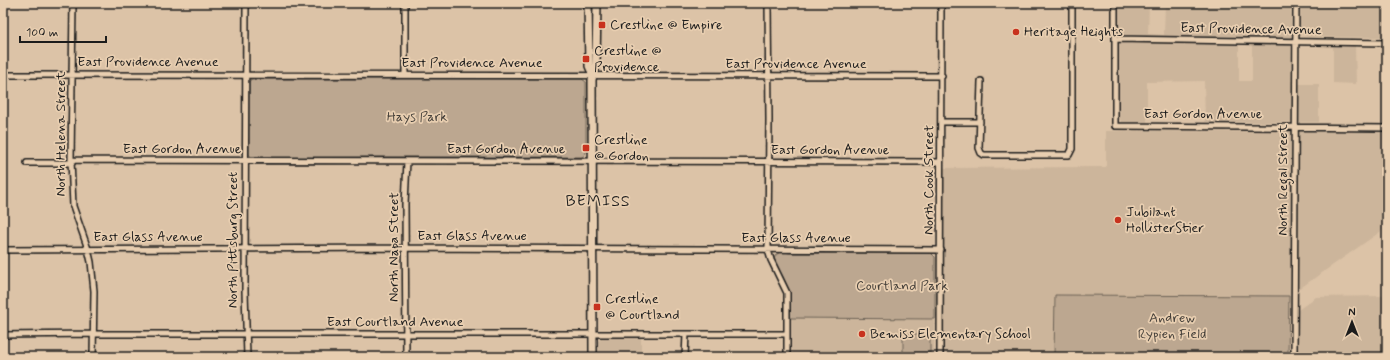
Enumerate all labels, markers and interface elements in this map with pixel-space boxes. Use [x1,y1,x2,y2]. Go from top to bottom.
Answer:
place label: Crestline @ Empire [610,16,723,34]
scale bar [20,18,106,44]
street label: East Providence Avenue [1180,19,1322,39]
marker: Crestline @ Empire [597,20,607,30]
place label: Heritage Heights [1024,23,1123,41]
text: 100 m [26,25,58,41]
marker: Heritage Heights [1011,27,1021,37]
place label: Crestline @ Providence [594,42,662,76]
street label: East Providence Avenue [77,53,219,71]
street label: East Providence Avenue [401,54,543,72]
marker: Crestline @ Providence [581,54,591,64]
street label: East Providence Avenue [725,55,867,73]
street label: North Helena Street [52,71,70,197]
street label: East Gordon Avenue [1144,105,1263,123]
park label: Hays Park [387,108,447,126]
street label: North Regal Street [1274,124,1294,236]
street label: North Cook Street [920,125,938,235]
place label: Crestline @ Gordon [594,131,649,165]
street label: East Gordon Avenue [123,140,242,158]
street label: East Gordon Avenue [447,140,566,158]
street label: East Gordon Avenue [771,141,890,159]
marker: Crestline @ Gordon [581,143,591,153]
street label: North Pittsburg Street [224,172,242,308]
district label: BEMISS [565,191,631,212]
street label: North Napa Street [385,192,403,302]
place label: Jubilant HollisterStier [1126,203,1204,237]
marker: Jubilant HollisterStier [1113,215,1123,225]
street label: East Glass Avenue [417,227,527,245]
street label: East Glass Avenue [93,228,203,246]
street label: East Glass Avenue [741,229,851,247]
park label: Courtland Park [856,277,948,295]
place label: Crestline @ Courtland [605,290,680,324]
marker: Crestline @ Courtland [592,302,602,312]
north arrow [1332,302,1372,342]
text: N [1348,306,1356,320]
park label: Andrew Rypien Field [1138,309,1206,343]
street label: East Courtland Avenue [327,313,463,331]
place label: Bemiss Elementary School [870,325,1031,343]
marker: Bemiss Elementary School [857,329,867,339]

